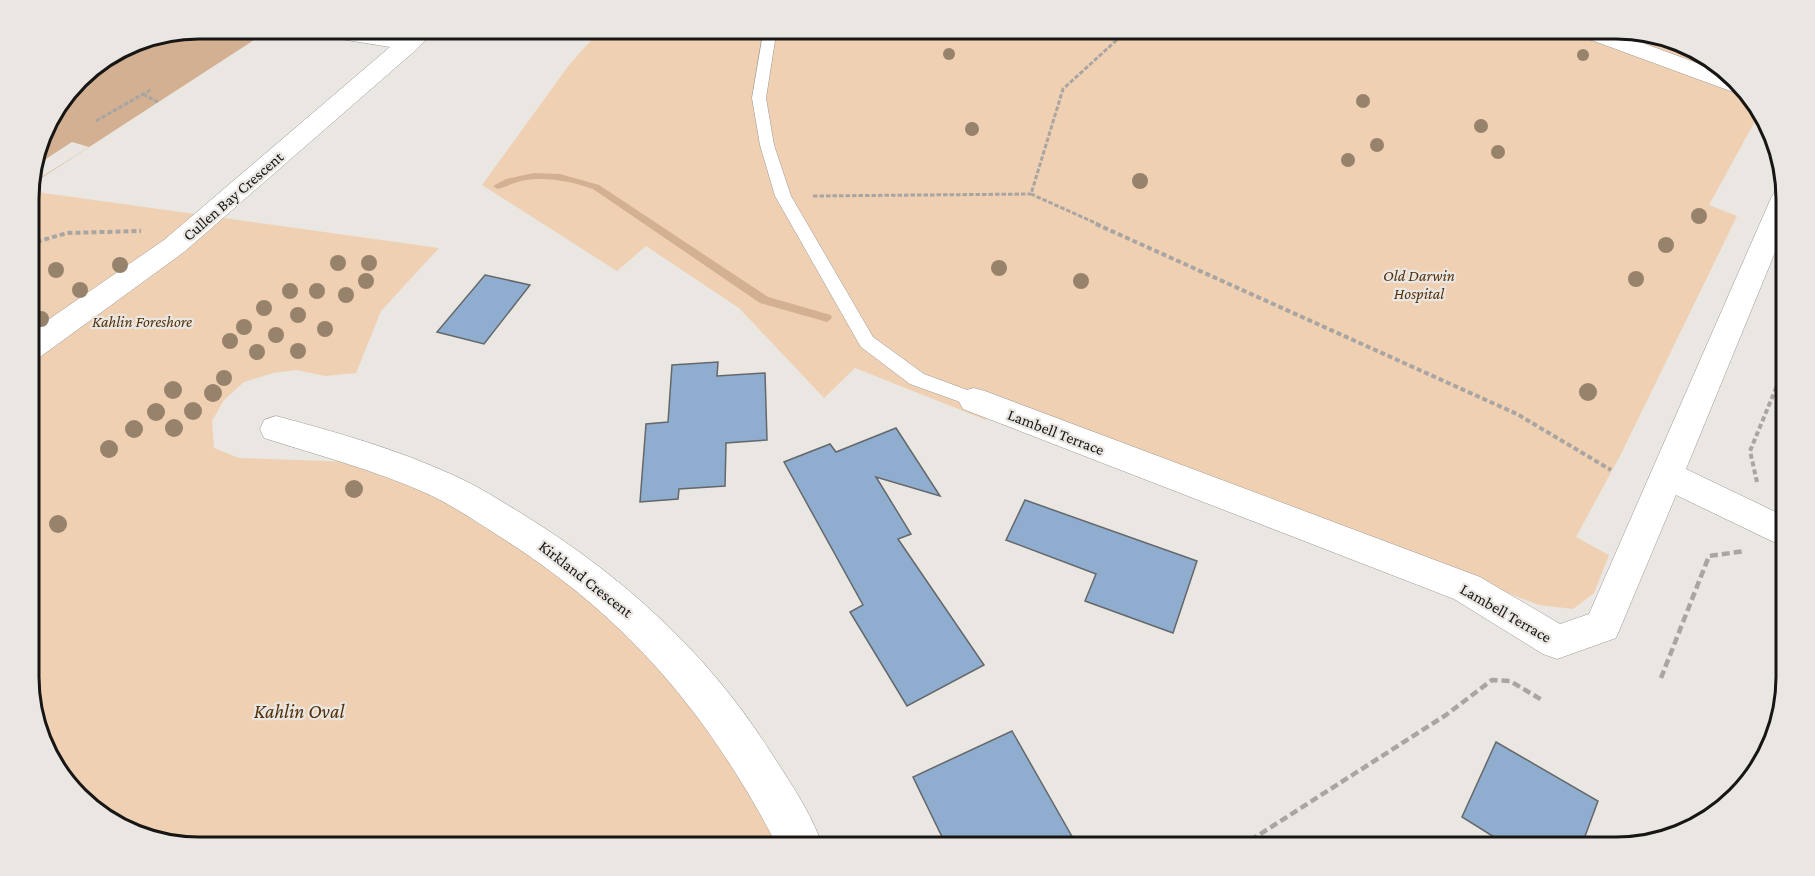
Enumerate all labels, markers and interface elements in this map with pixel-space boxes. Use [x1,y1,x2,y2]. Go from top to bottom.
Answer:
street label: Cullen Bay Crescent [180,147,288,245]
park label: Old Darwin Hospital [1383,267,1455,303]
park label: Kahlin Foreshore [92,313,192,330]
street label: Lambell Terrace [1005,406,1107,458]
street label: Kirkland Crescent [536,537,637,621]
street label: Lambell Terrace [1458,580,1554,646]
park label: Kahlin Oval [254,700,345,722]

